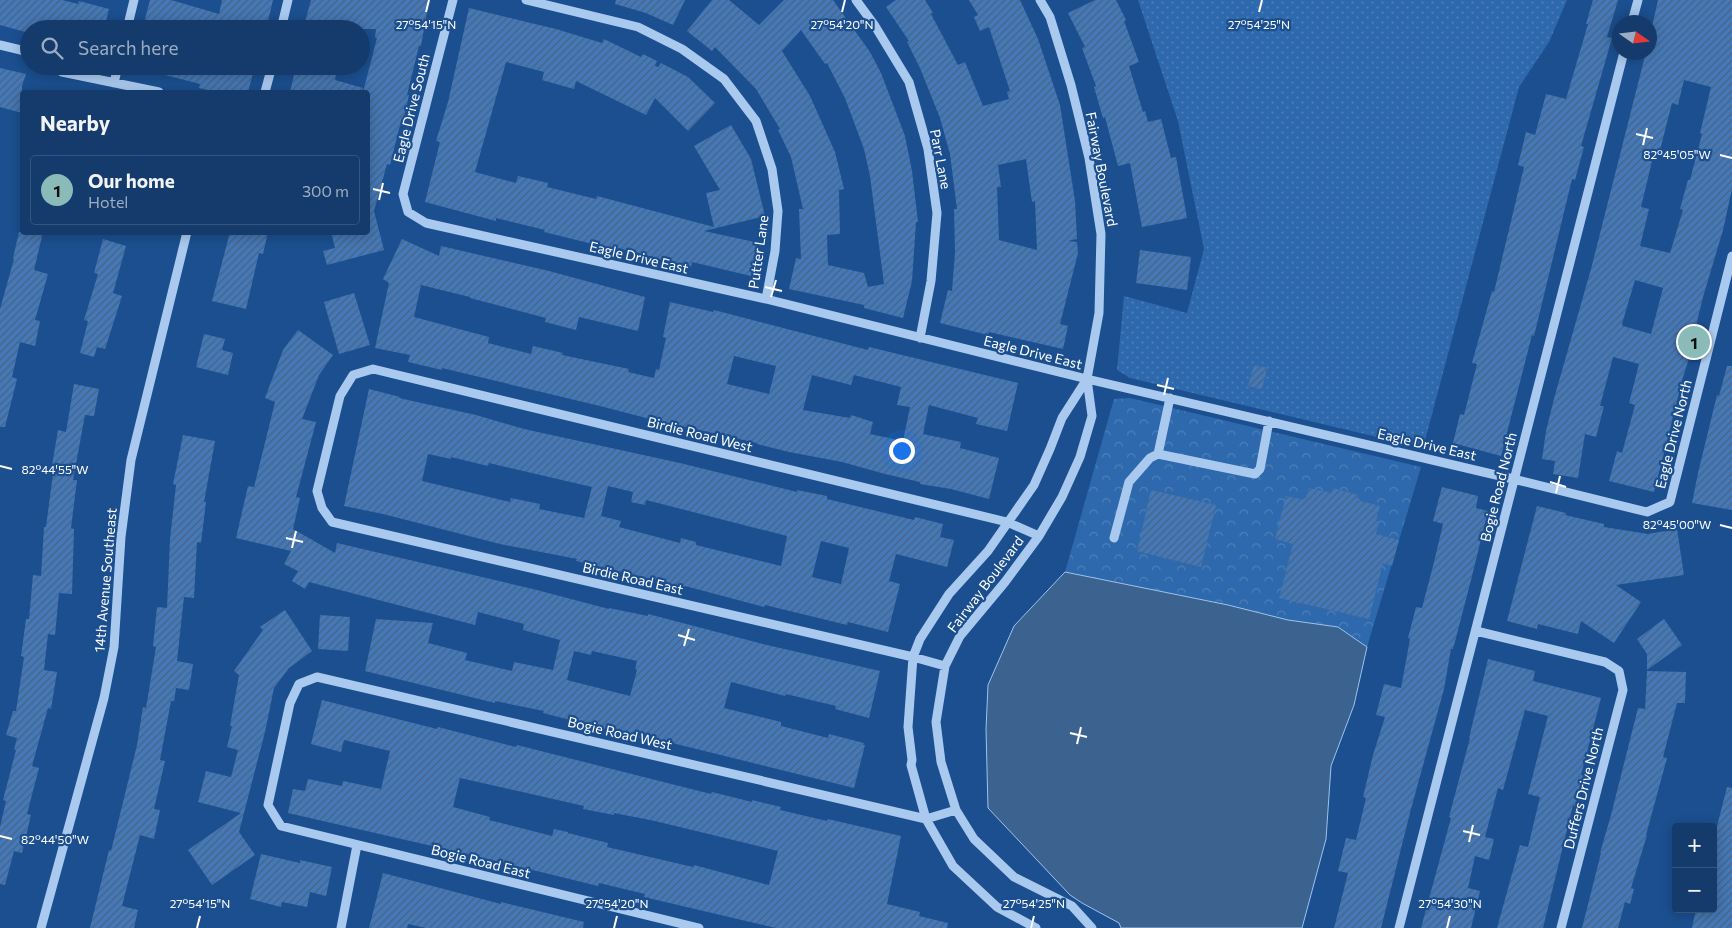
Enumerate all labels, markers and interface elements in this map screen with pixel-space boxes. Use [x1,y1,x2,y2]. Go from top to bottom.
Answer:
north arrow [1612,15,1657,60]
text: 27°54'15"N [396,17,456,31]
text: 27°54'20"N [810,17,874,31]
text: 27°54'25"N [1228,17,1290,31]
search box [20,20,370,75]
icon: search [38,34,66,62]
text: Search here [78,36,178,59]
street label: Eagle Drive South [389,52,433,164]
text: Nearby [40,110,110,135]
street label: Fairway Boulevard [1083,110,1121,228]
street label: Parr Lane [927,128,955,190]
text: 82°45'05"W [1643,147,1711,161]
text: Our home [88,169,175,192]
text: 1 [53,181,61,200]
text: 300 m [302,181,349,200]
text: Hotel [88,192,128,211]
street label: Putter Lane [744,214,772,290]
street label: Eagle Drive East [588,237,690,277]
pin: 1 [1678,323,1710,361]
street label: Eagle Drive East [982,332,1084,373]
street label: Eagle Drive North [1651,378,1695,490]
street label: Birdie Road West [646,413,755,455]
street label: Eagle Drive East [1376,424,1478,464]
street label: Bogie Road North [1476,430,1520,544]
your location [889,438,915,464]
text: 82°44'55"W [22,462,88,476]
street label: 14th Avenue Southeast [90,507,120,653]
text: 82°45'00"W [1643,517,1711,531]
street label: Fairway Boulevard [943,532,1027,636]
street label: Birdie Road East [581,558,685,598]
street label: Bogie Road West [566,713,674,753]
street label: Duffers Drive North [1560,725,1606,851]
map controls [1672,823,1717,913]
button: + [1672,823,1717,868]
text: 82°44'50"W [21,832,89,846]
street label: Bogie Road East [430,840,533,882]
button: − [1672,868,1717,913]
text: 27°54'15"N [170,896,230,910]
text: 27°54'20"N [585,896,649,910]
text: 27°54'25"N [1003,896,1065,910]
text: 27°54'30"N [1418,896,1482,910]

